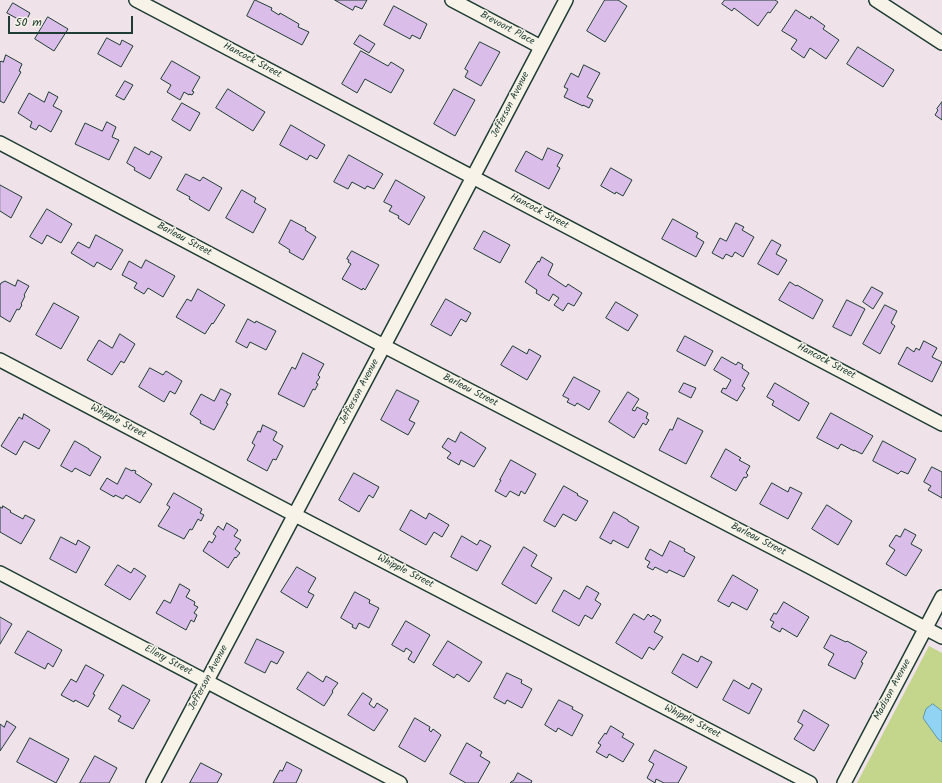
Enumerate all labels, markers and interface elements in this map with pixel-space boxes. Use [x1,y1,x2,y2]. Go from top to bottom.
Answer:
scale bar [10,8,135,34]
street label: Brevoort Place [478,10,536,48]
text: 50 m [15,13,42,32]
street label: Hancock Street [221,41,283,81]
street label: Jefferson Avenue [489,70,533,140]
street label: Hancock Street [508,192,570,232]
street label: Barleau Street [155,221,213,259]
street label: Hancock Street [795,342,857,382]
street label: Jefferson Avenue [338,357,382,427]
street label: Barleau Street [440,372,500,410]
street label: Whipple Street [88,402,148,442]
street label: Barleau Street [728,521,788,559]
street label: Whipple Street [375,553,435,591]
street label: Ellery Street [142,643,194,679]
street label: Jefferson Avenue [187,643,231,713]
street label: Madison Avenue [872,657,914,723]
street label: Whipple Street [662,703,722,741]

